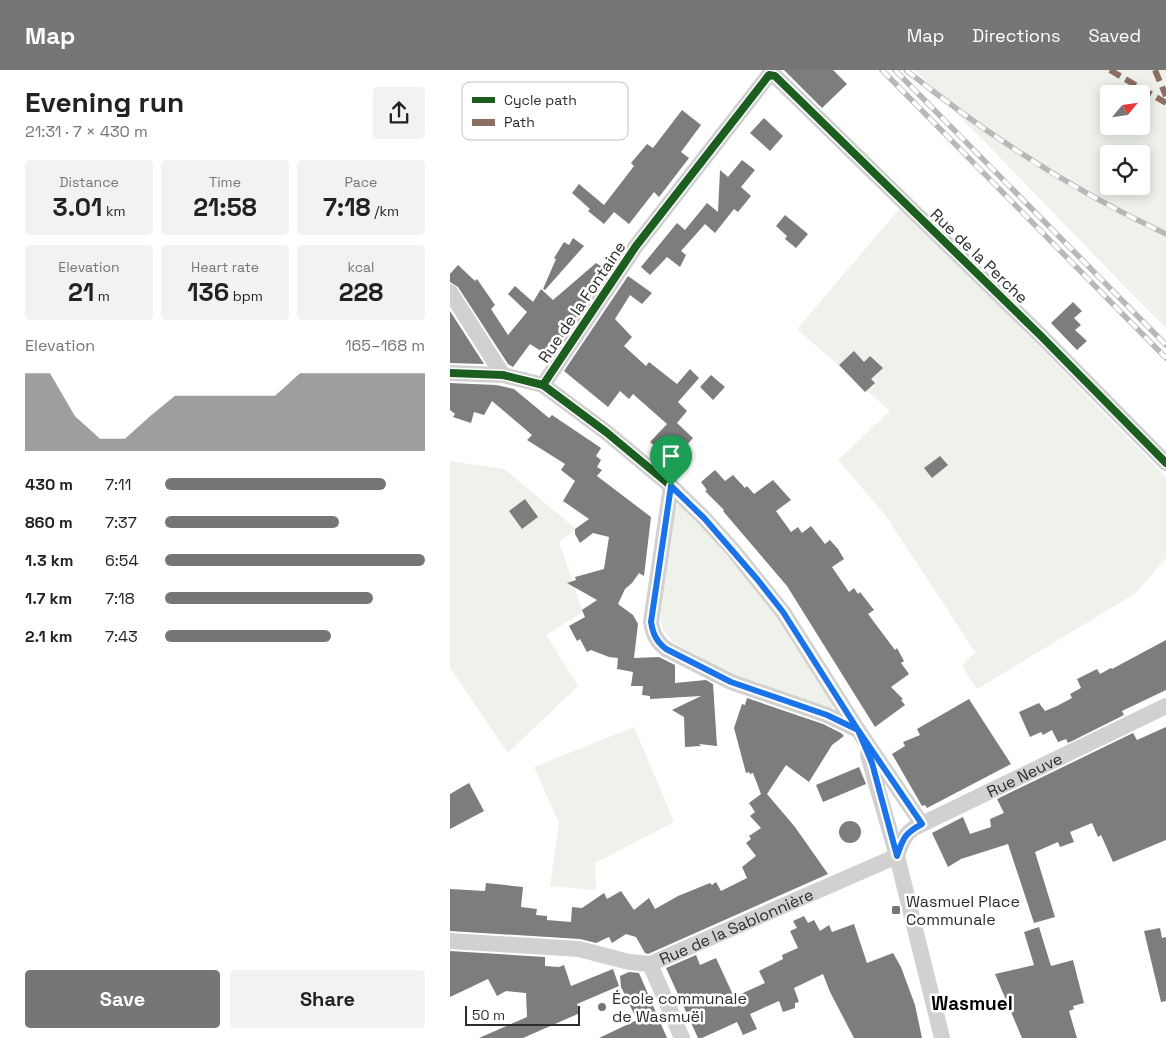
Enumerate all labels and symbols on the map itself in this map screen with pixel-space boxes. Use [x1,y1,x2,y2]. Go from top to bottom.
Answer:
legend [462,82,628,140]
north arrow [1100,85,1150,135]
text: Cycle path [504,91,577,109]
text: Path [504,113,535,131]
street label: Rue de la Perche [926,204,1032,308]
street label: Rue de la Fontaine [534,237,630,367]
pin [650,435,692,486]
street label: Rue Neuve [983,747,1065,802]
street label: Rue de la Sablonnière [656,883,816,969]
place label: Wasmuel Place Communale [906,891,1020,930]
marker: Wasmuel Place Communale [890,904,902,916]
place label: École communale de Wasmuël [612,988,747,1027]
district label: Wasmuel [931,991,1013,1016]
marker: École communale de Wasmuël [596,1001,608,1013]
scale bar [465,1003,580,1026]

